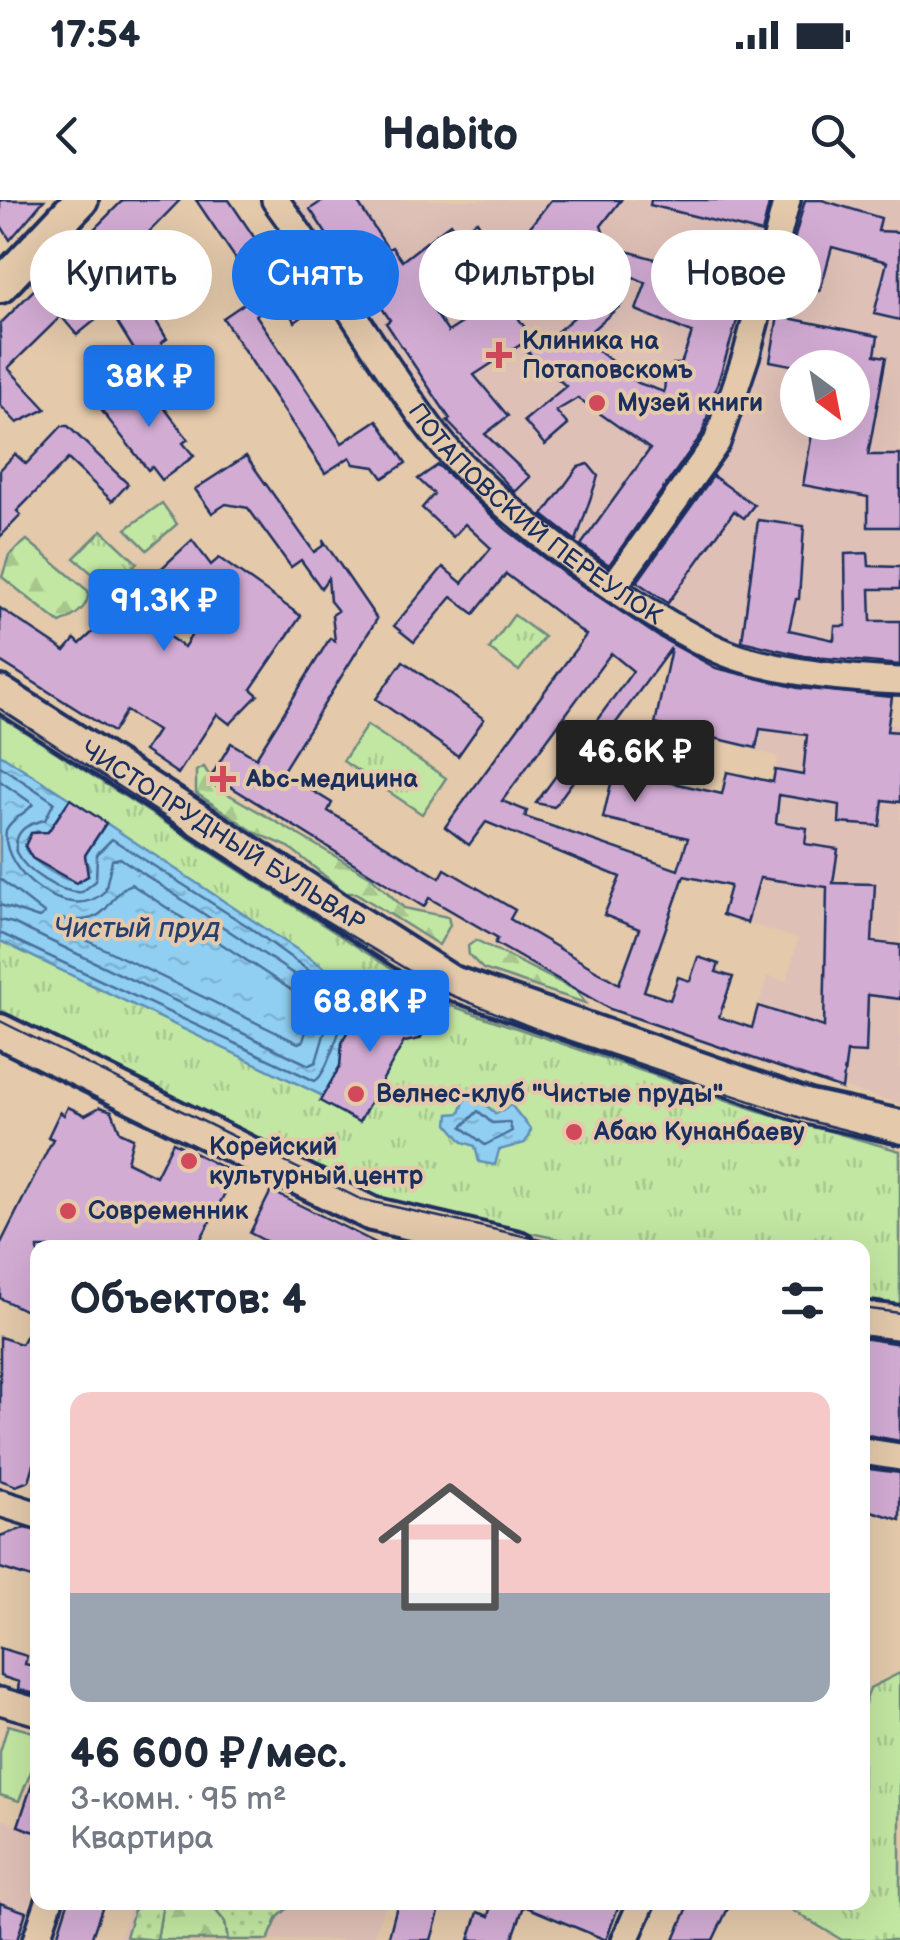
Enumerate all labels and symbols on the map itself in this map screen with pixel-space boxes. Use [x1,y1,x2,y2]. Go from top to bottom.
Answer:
place label: Клиника на Потаповскомъ [522,326,693,386]
marker: Клиника на Потаповскомъ [486,342,512,368]
pin: 38K ₽ [79,345,219,430]
north arrow [780,350,870,440]
place label: Музей книги [617,388,763,419]
marker: Музей книги [586,392,608,414]
street label: ПОТАПОВСКИЙ ПЕРЕУЛОК [401,397,669,632]
pin: 91.3K ₽ [72,569,256,654]
pin: 46.6K ₽ [543,720,727,805]
street label: ЧИСТОПРУДНЫЙ БУЛЬВАР [75,734,371,939]
place label: Abc-медицина [245,764,418,795]
marker: Abc-медицина [210,766,236,792]
water label: Чистый пруд [54,912,220,945]
pin: 68.8K ₽ [278,970,462,1055]
place label: Велнес-клуб "Чистые пруды" [376,1079,723,1110]
marker: Велнес-клуб "Чистые пруды" [345,1083,367,1105]
place label: Абаю Кунанбаеву [593,1117,805,1148]
marker: Абаю Кунанбаеву [563,1121,585,1143]
place label: Корейский культурный центр [209,1132,424,1192]
marker: Корейский культурный центр [178,1150,200,1172]
place label: Современник [88,1196,249,1227]
marker: Современник [57,1200,79,1222]

